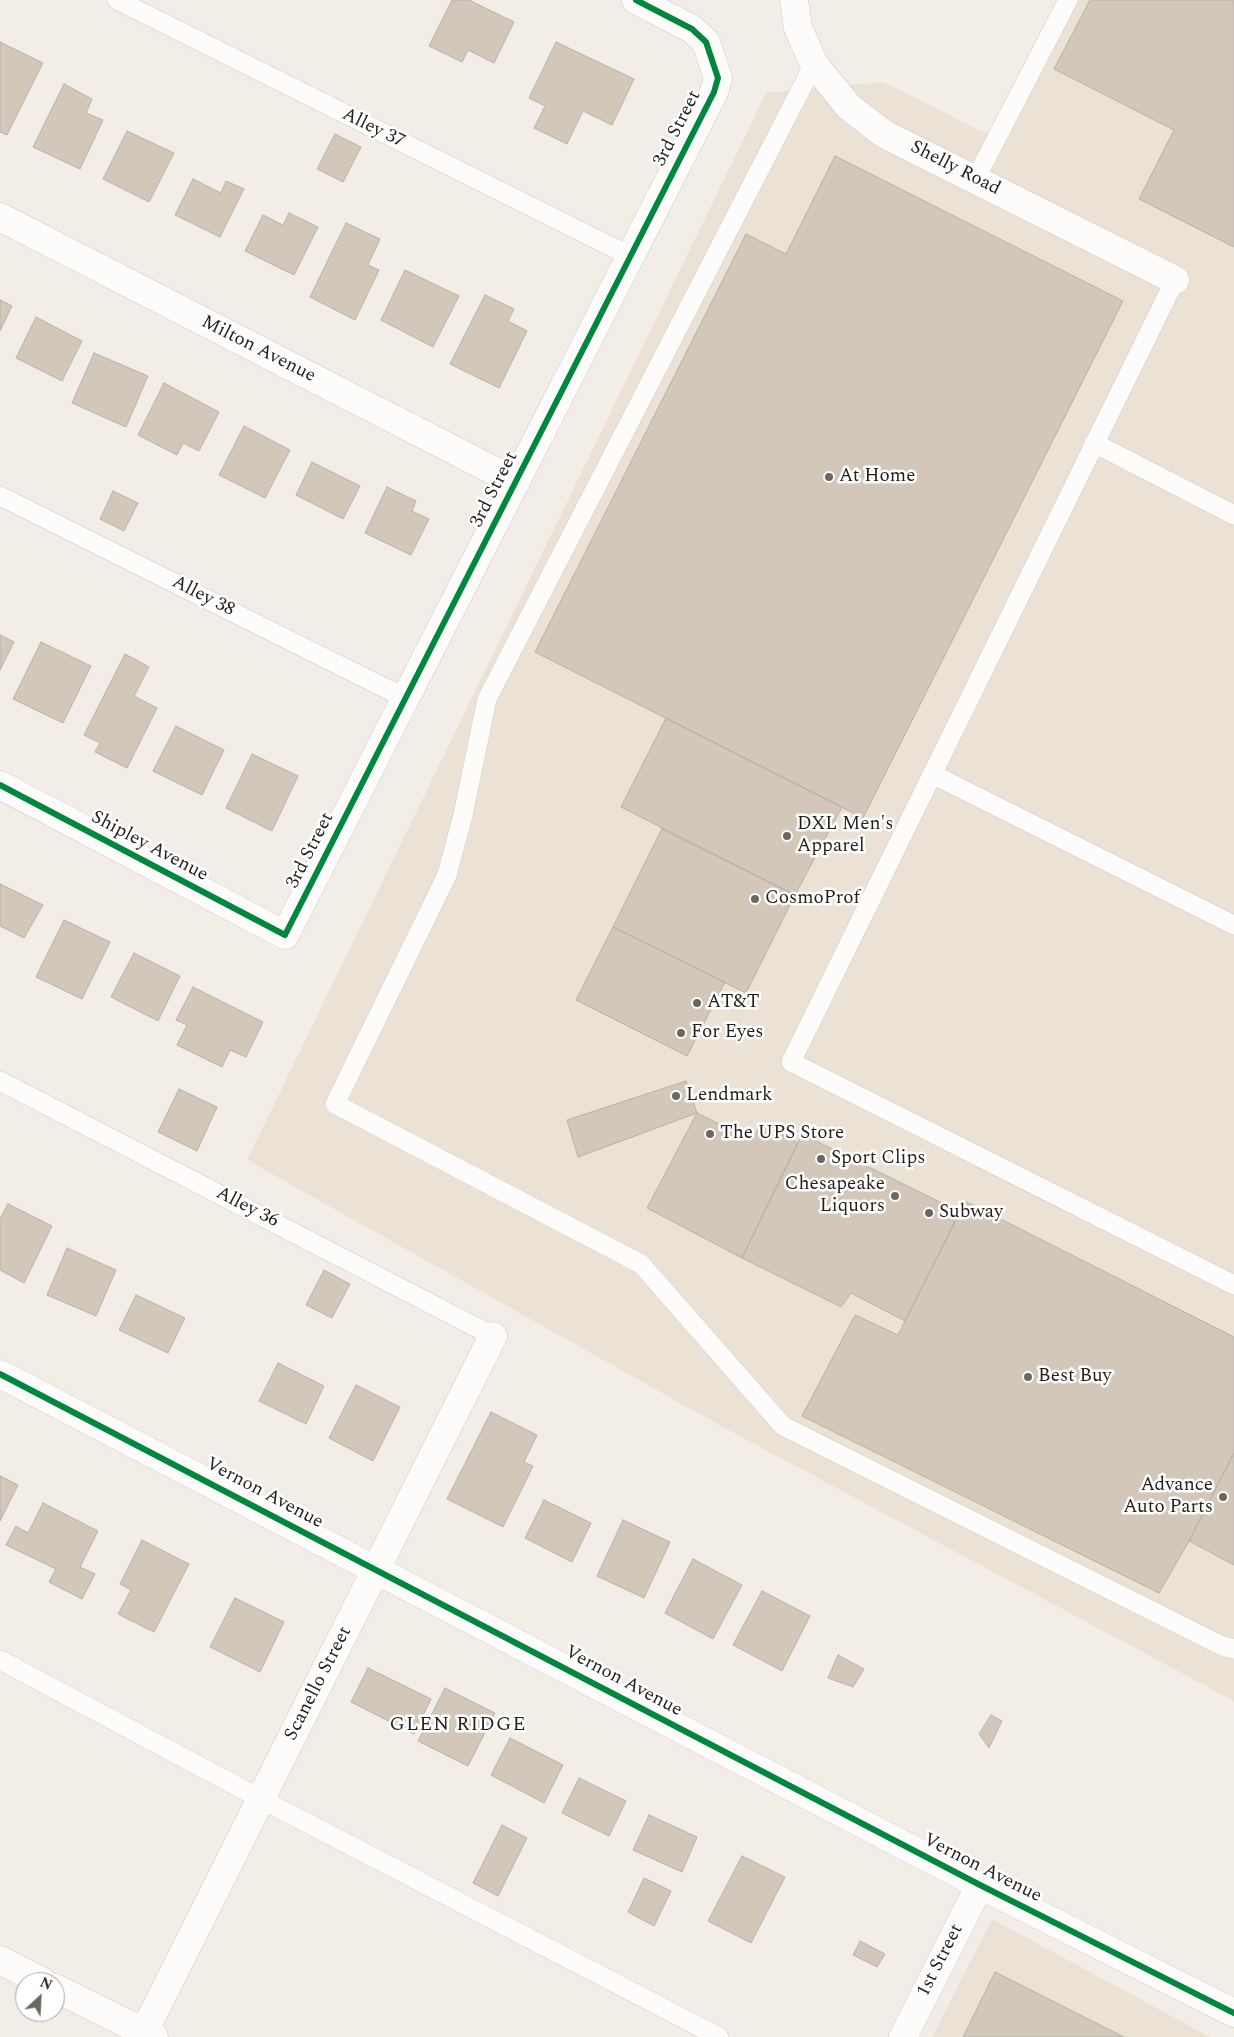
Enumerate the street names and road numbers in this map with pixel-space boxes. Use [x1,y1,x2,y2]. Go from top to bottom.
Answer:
street label: 3rd Street [649,87,707,171]
street label: Alley 37 [338,104,408,154]
street label: Shelly Road [906,137,1004,201]
street label: Milton Avenue [197,311,319,389]
street label: 3rd Street [466,448,524,532]
street label: Alley 38 [168,572,238,622]
street label: Shipley Avenue [87,807,211,887]
street label: 3rd Street [282,809,340,893]
street label: Alley 36 [212,1183,282,1233]
street label: Vernon Avenue [201,1453,327,1535]
street label: Scanello Street [280,1623,358,1745]
street label: Vernon Avenue [560,1641,686,1723]
street label: Vernon Avenue [919,1829,1045,1909]
street label: 1st Street [913,1921,969,2001]

